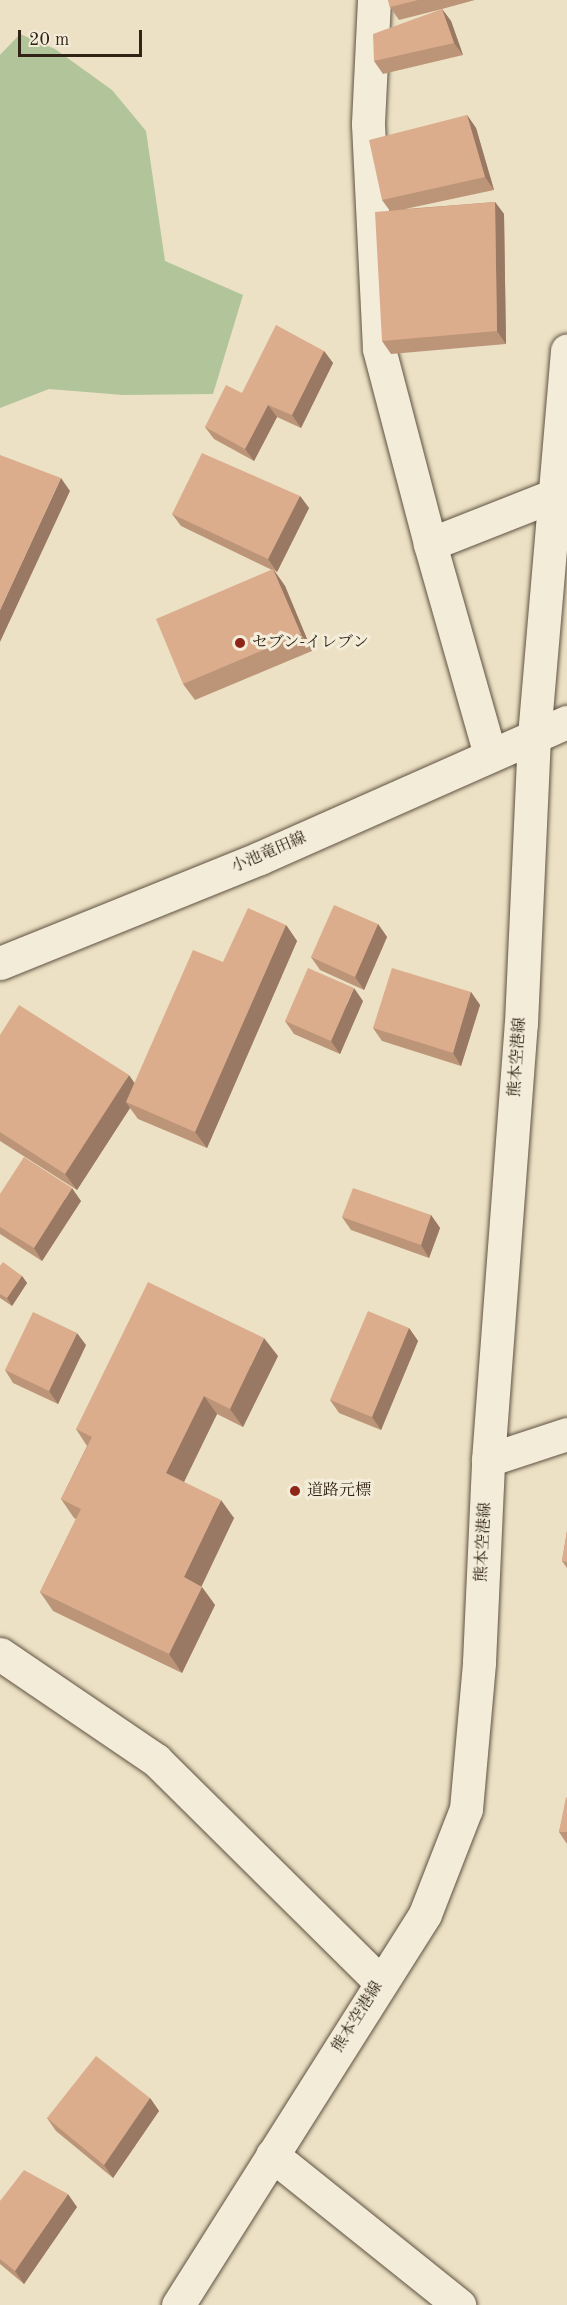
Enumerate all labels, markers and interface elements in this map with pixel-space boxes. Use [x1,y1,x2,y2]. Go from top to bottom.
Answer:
scale bar [21,18,146,56]
text: 20 m [29,31,69,49]
place label: セブン-イレブン [252,633,370,653]
marker: セブン-イレブン [233,636,247,650]
street label: 小池竜田線 [228,829,310,877]
street label: 熊本空港線 [506,1016,530,1098]
place label: 道路元標 [307,1481,371,1501]
marker: 道路元標 [288,1484,302,1498]
street label: 熊本空港線 [472,1502,496,1582]
street label: 熊本空港線 [329,1978,387,2056]

